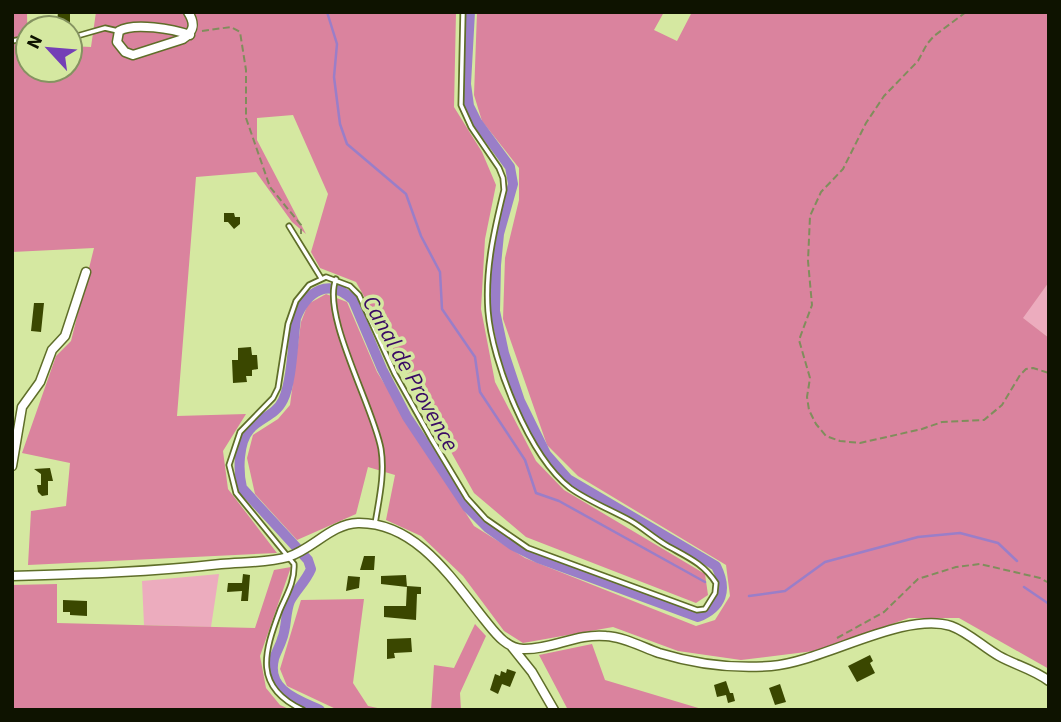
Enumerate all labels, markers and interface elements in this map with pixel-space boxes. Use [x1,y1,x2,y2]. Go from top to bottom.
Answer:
north arrow [14,14,84,84]
text: N [20,31,50,54]
water label: Canal de Provence [354,289,467,457]

